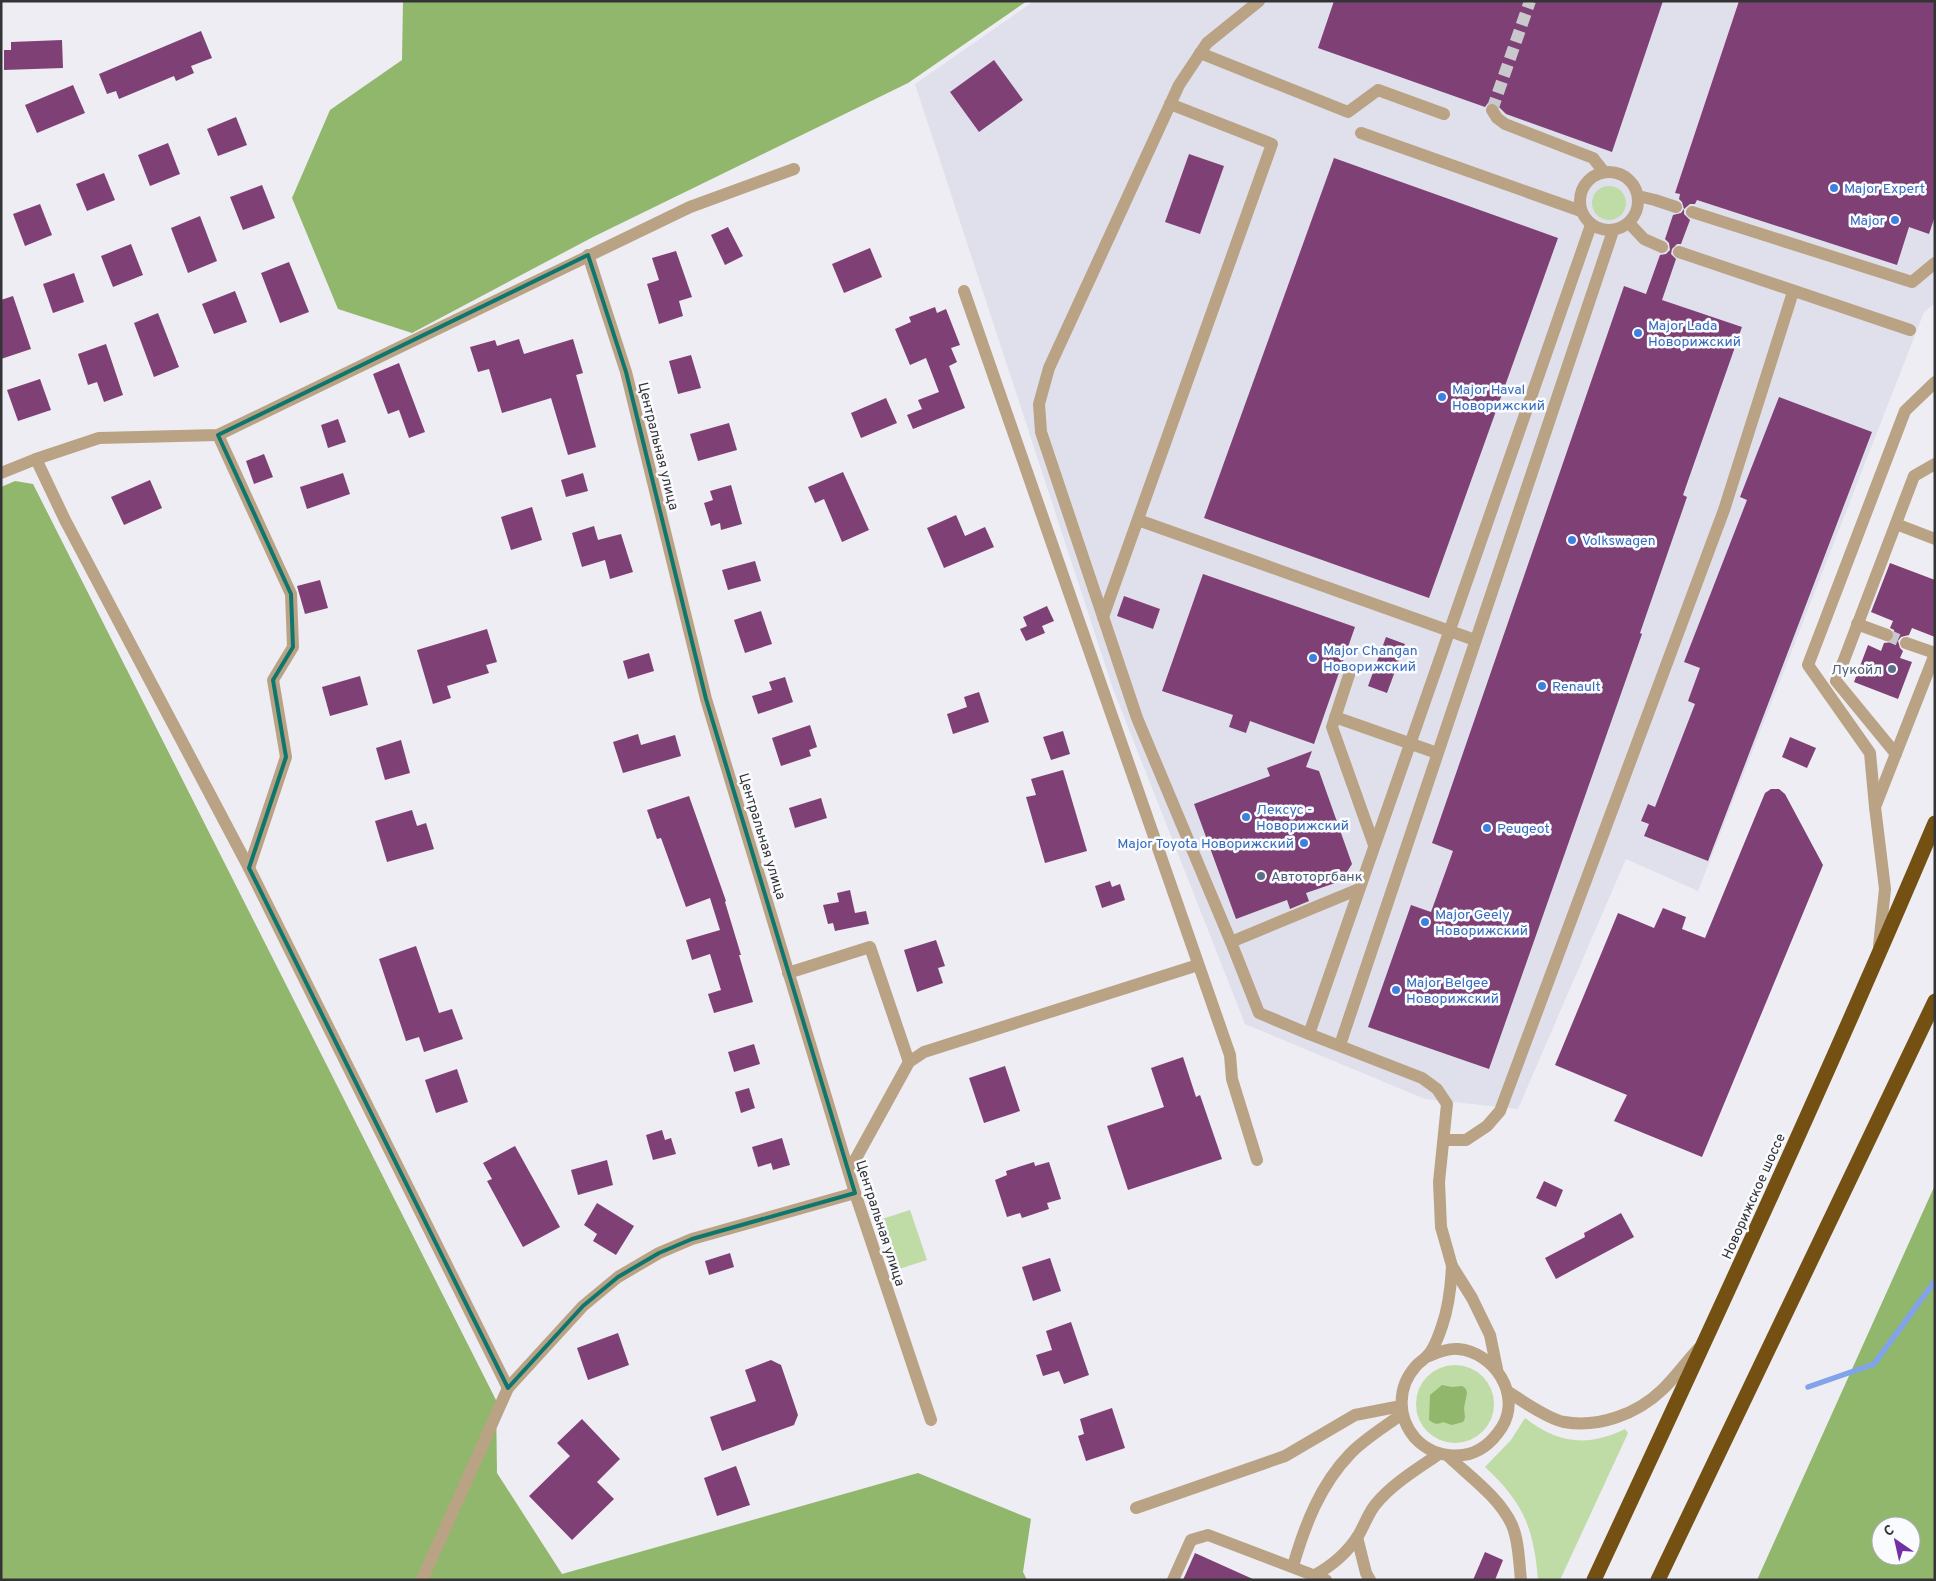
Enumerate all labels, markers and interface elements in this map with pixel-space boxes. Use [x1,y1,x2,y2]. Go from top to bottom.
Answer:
place label: Major Expert [1844,181,1925,198]
marker: Major Expert [1828,182,1840,194]
place label: Major [1850,213,1886,230]
marker: Major [1889,214,1901,226]
place label: Major Lada Новорижский [1648,318,1741,351]
marker: Major Lada Новорижский [1632,327,1644,339]
street label: Центральная улица [633,381,682,512]
place label: Major Haval Новорижский [1452,382,1545,415]
marker: Major Haval Новорижский [1436,391,1448,403]
place label: Volkswagen [1582,533,1656,550]
marker: Volkswagen [1566,534,1578,546]
place label: Major Changan Новорижский [1323,643,1418,676]
marker: Major Changan Новорижский [1307,652,1319,664]
place label: Лукойл [1831,662,1882,679]
marker: Лукойл [1886,663,1898,675]
place label: Renault [1552,679,1601,696]
marker: Renault [1536,680,1548,692]
street label: Центральная улица [734,771,789,902]
place label: Лексус - Новорижский [1256,802,1349,835]
marker: Лексус - Новорижский [1240,811,1252,823]
place label: Peugeot [1497,821,1550,838]
marker: Peugeot [1481,822,1493,834]
place label: Major Toyota Новорижский [1117,836,1294,853]
marker: Major Toyota Новорижский [1298,837,1310,849]
place label: Автоторгбанк [1271,869,1363,886]
marker: Автоторгбанк [1255,870,1267,882]
place label: Major Geely Новорижский [1435,907,1528,940]
marker: Major Geely Новорижский [1419,916,1431,928]
place label: Major Belgee Новорижский [1406,975,1499,1008]
marker: Major Belgee Новорижский [1390,984,1402,996]
street label: Новорижское шоссе [1719,1131,1790,1262]
street label: Центральная улица [851,1158,908,1289]
north arrow [1871,1516,1921,1566]
text: С [1881,1522,1898,1541]

